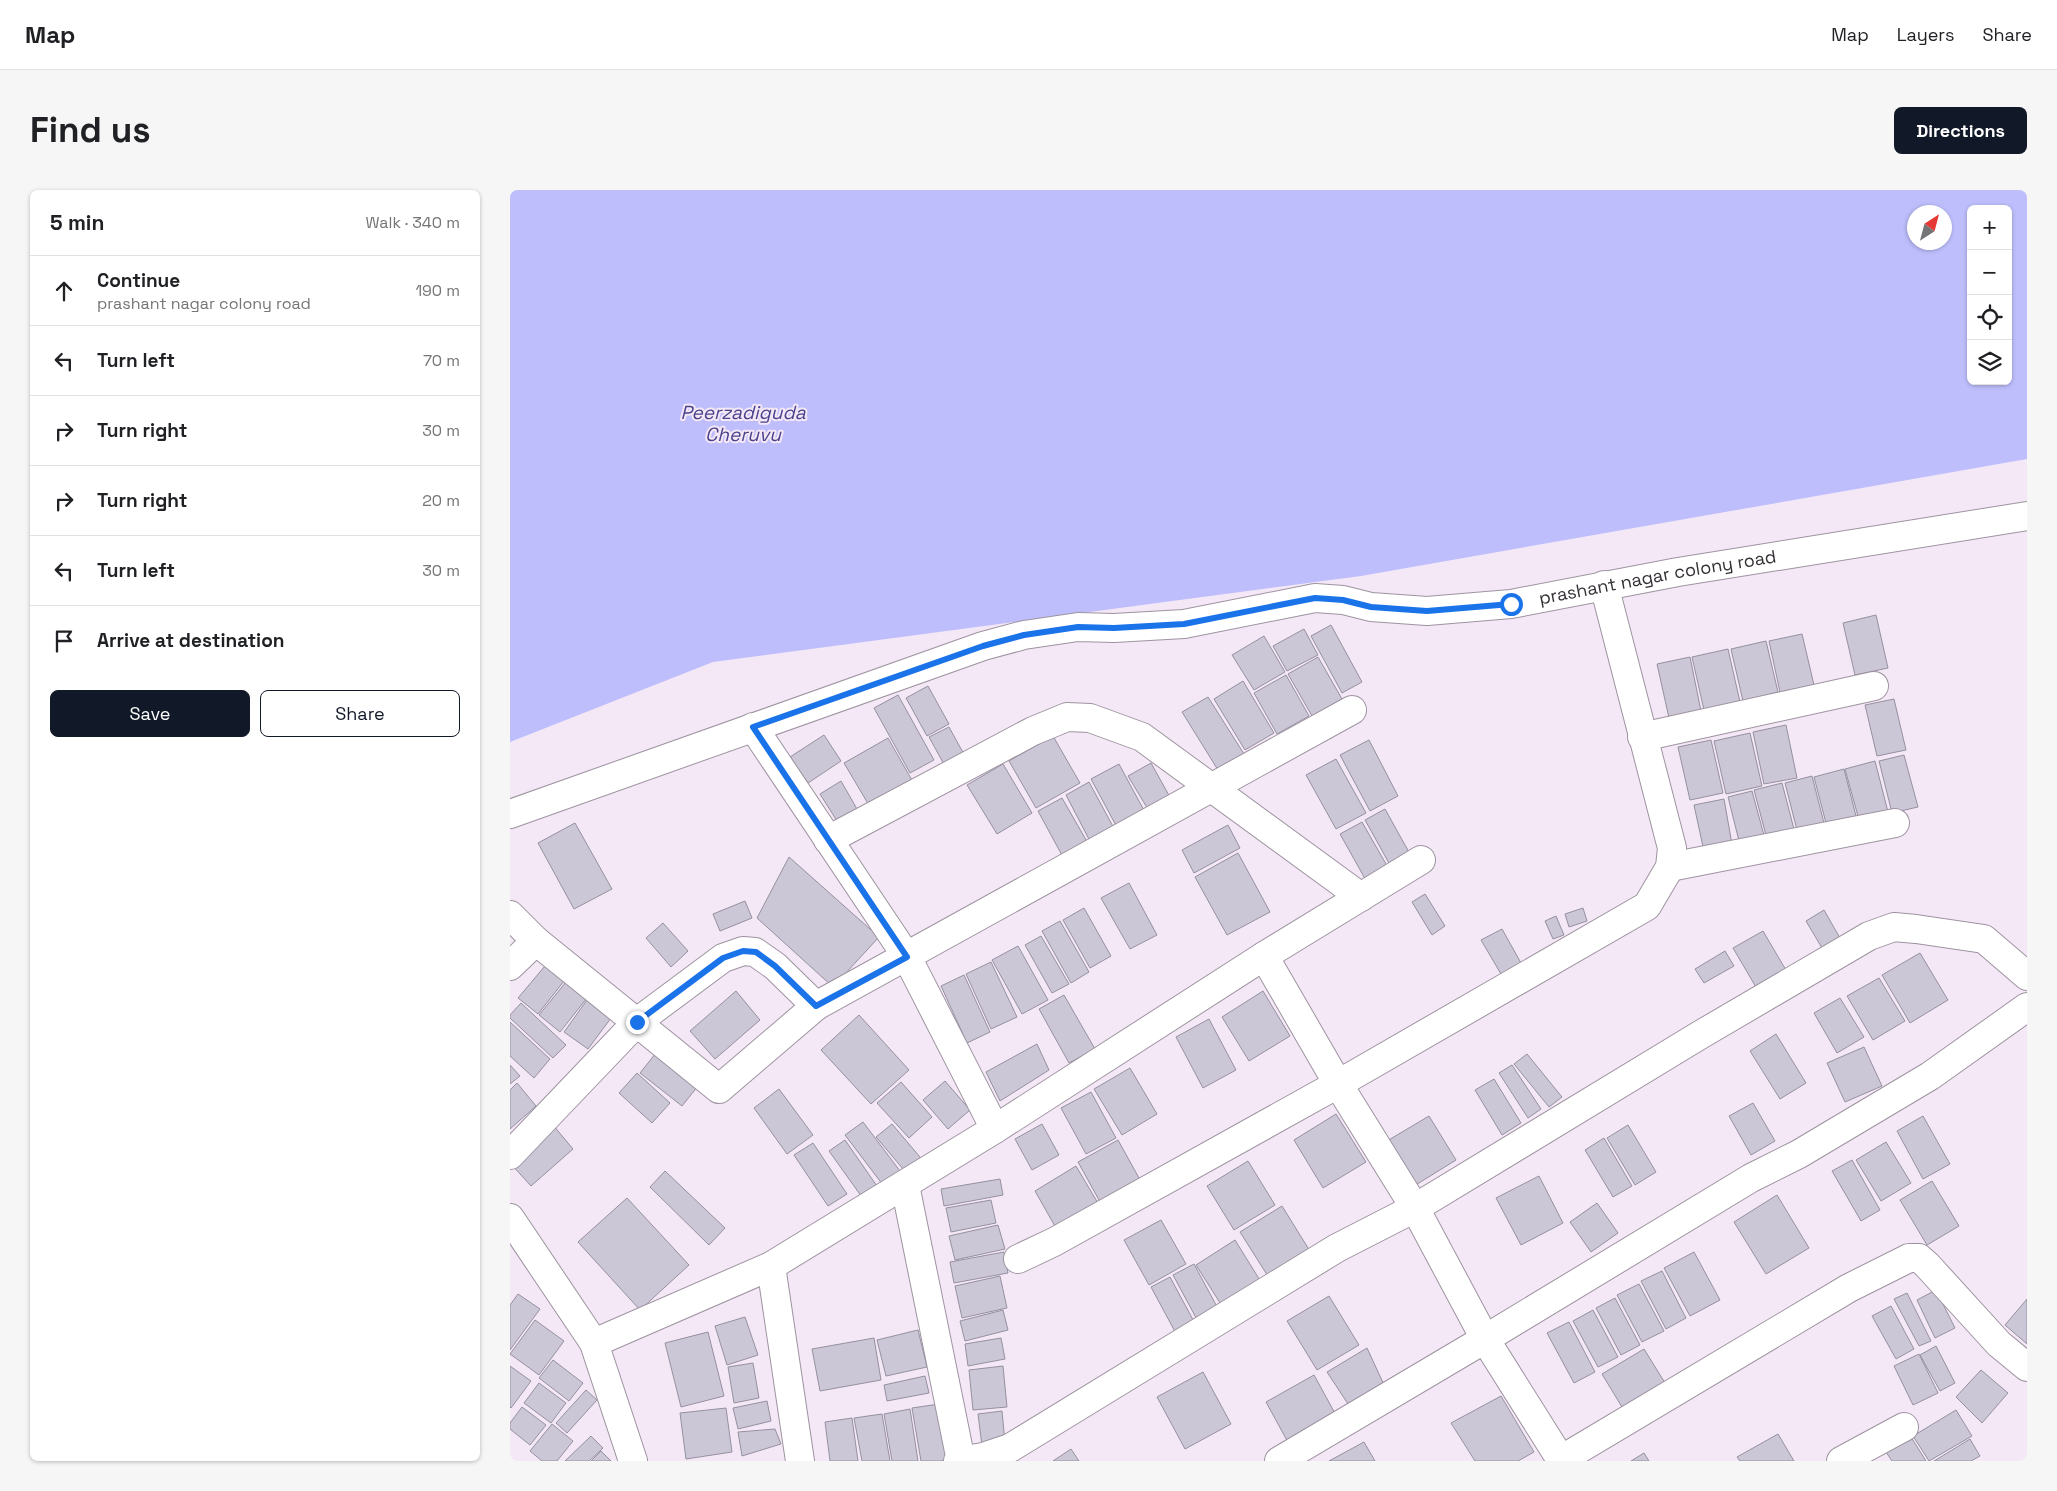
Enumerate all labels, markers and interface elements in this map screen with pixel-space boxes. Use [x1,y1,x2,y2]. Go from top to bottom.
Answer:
text: Map [25,19,75,50]
text: Map [1831,23,1869,46]
text: Layers [1897,23,1954,46]
text: Share [1982,23,2032,46]
button: Directions [1894,107,2027,154]
text: Find us [30,108,151,152]
north arrow [1907,205,1952,250]
map controls [1967,205,2012,385]
button: + [1967,205,2012,250]
text: 5 min [50,209,104,236]
text: Walk · 340 m [365,212,460,233]
button: − [1967,250,2012,295]
text: Continue [97,268,180,293]
icon: ahead [50,277,78,305]
text: 190 m [415,280,460,301]
text: prashant nagar colony road [97,293,311,314]
button: locate [1967,295,2012,340]
button: layers [1967,340,2012,385]
icon: left [50,347,78,375]
text: Turn left [97,348,175,373]
text: 70 m [423,350,460,371]
water label: Peerzadiguda Cheruvu [680,400,806,447]
icon: right [50,417,78,445]
text: Turn right [97,418,187,443]
text: 30 m [422,420,460,441]
icon: right [50,487,78,515]
text: Turn right [97,488,187,513]
text: 20 m [422,490,460,511]
street label: prashant nagar colony road [1537,544,1778,609]
icon: left [50,557,78,585]
text: Turn left [97,558,175,583]
text: 30 m [422,560,460,581]
route start [1500,593,1523,616]
icon: arrive [50,627,78,655]
text: Arrive at destination [97,628,285,653]
button: Save [50,690,250,737]
button: Share [260,690,460,737]
route end [626,1011,649,1034]

